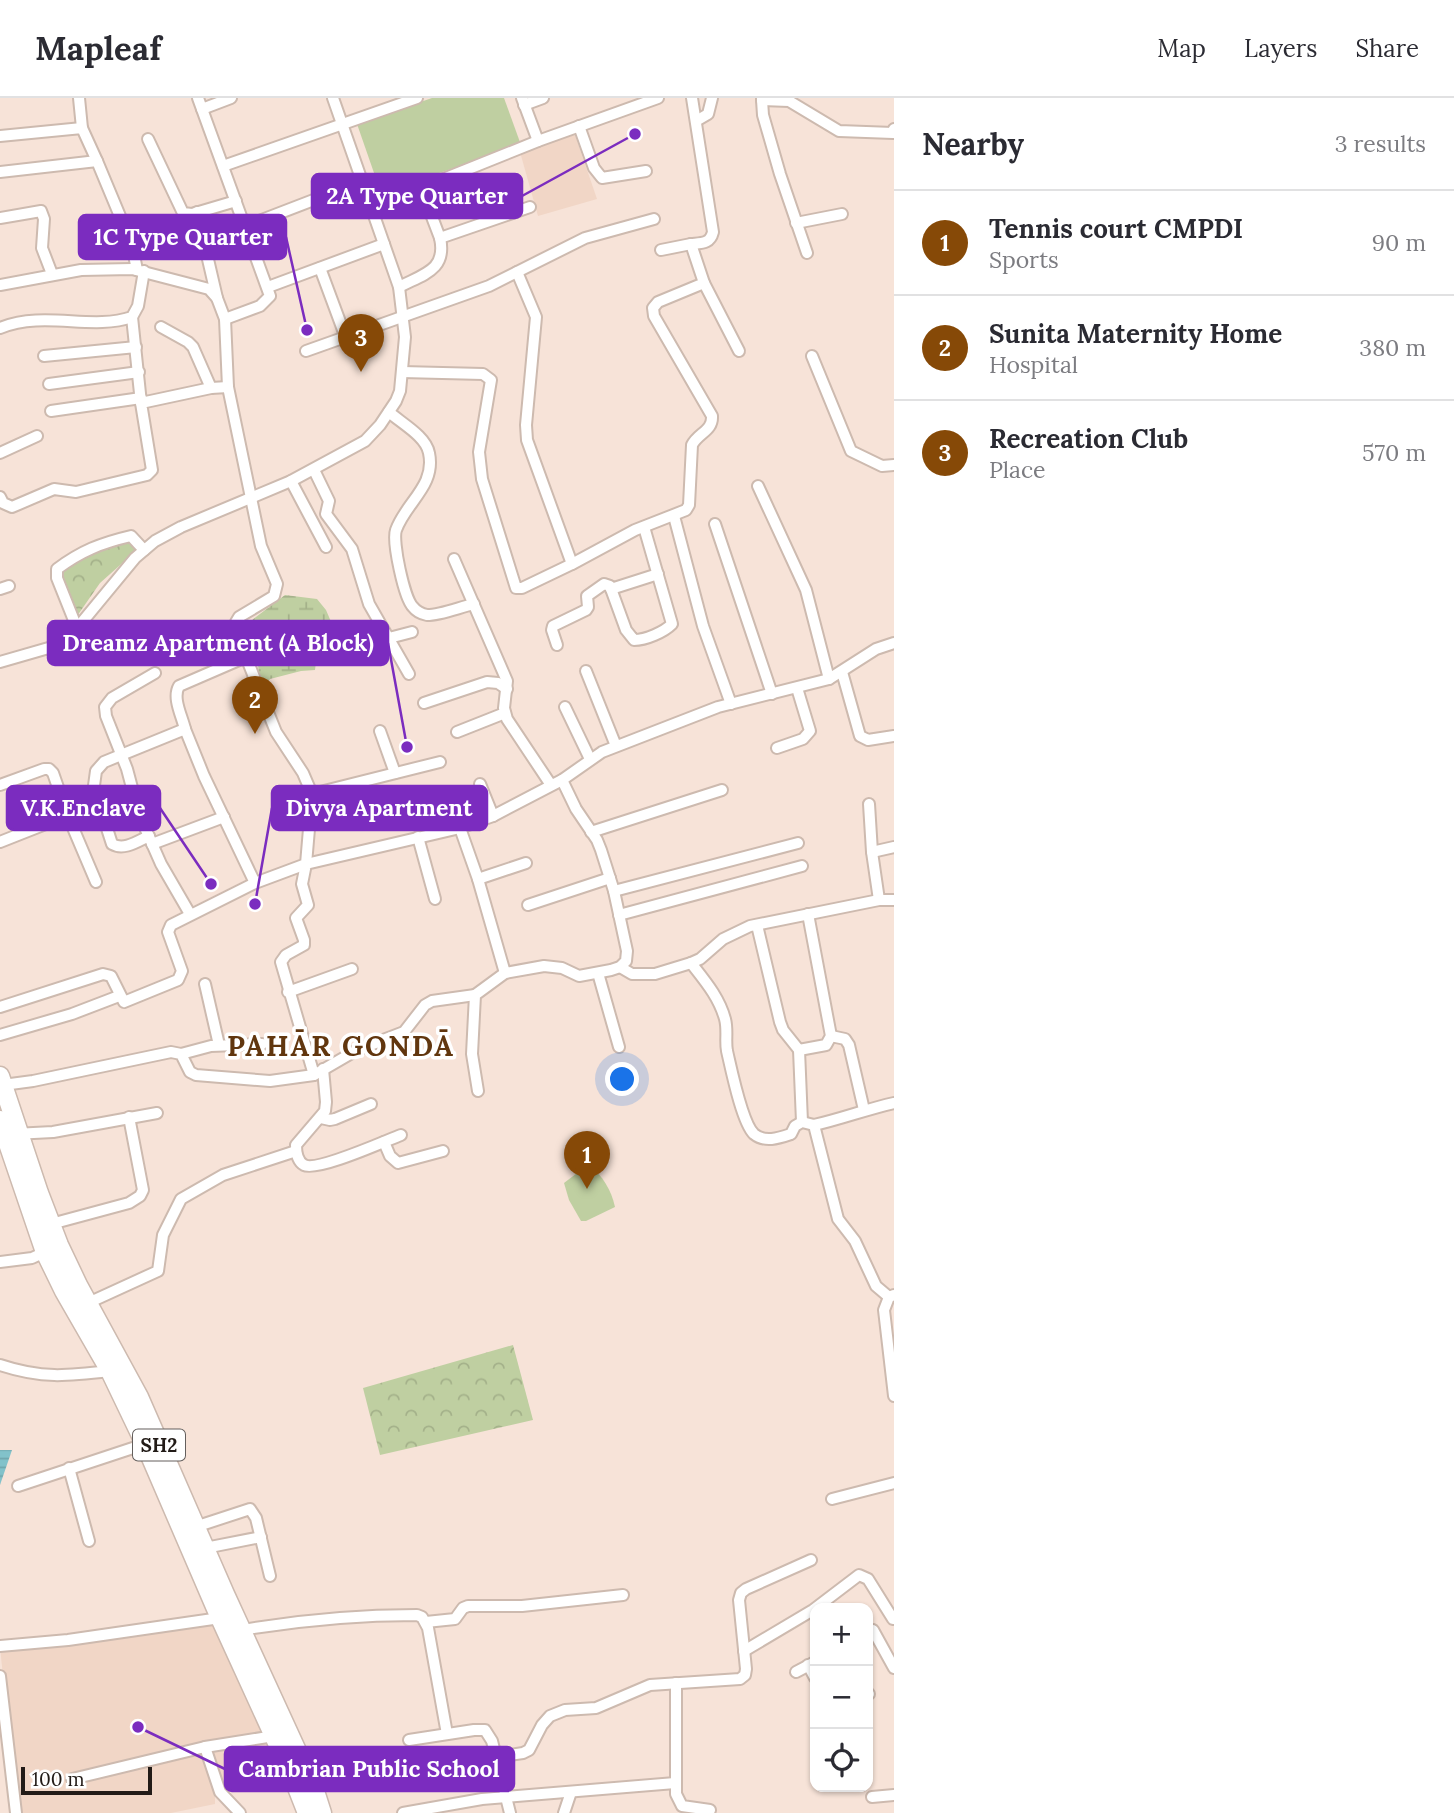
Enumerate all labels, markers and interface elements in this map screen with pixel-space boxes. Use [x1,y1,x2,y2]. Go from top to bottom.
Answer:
text: Mapleaf [35,27,161,69]
text: Map [1157,33,1206,64]
text: Layers [1244,33,1317,64]
text: Share [1355,33,1419,64]
text: Nearby [922,125,1024,163]
text: 3 results [1335,129,1426,158]
callout: 2A Type Quarter [312,174,522,218]
text: 2A Type Quarter [326,181,508,210]
text: Tennis court CMPDI [989,212,1243,245]
callout: 1C Type Quarter [79,215,286,259]
text: 1C Type Quarter [93,222,273,251]
text: 1 [940,228,950,257]
text: 90 m [1372,228,1426,257]
text: Sports [989,245,1059,274]
pin: 3 [338,314,384,372]
text: Sunita Maternity Home [989,317,1282,350]
text: 2 [939,333,951,362]
text: 380 m [1359,333,1426,362]
text: Hospital [989,350,1078,379]
text: Recreation Club [989,422,1188,455]
text: 3 [939,438,951,467]
text: 570 m [1362,438,1426,467]
text: Place [989,455,1046,484]
callout: Dreamz Apartment (A Block) [48,621,388,665]
text: Dreamz Apartment (A Block) [62,628,374,658]
pin: 2 [232,676,278,734]
callout: V.K.Enclave [7,786,160,830]
callout: Divya Apartment [272,786,487,830]
text: V.K.Enclave [20,793,146,822]
text: Divya Apartment [286,793,473,822]
district label: PAHĀR GONDĀ [227,1028,455,1064]
your location [605,1062,639,1096]
pin: 1 [564,1131,610,1189]
road number: SH2 [133,1429,185,1460]
map controls [810,1603,873,1792]
button: + [810,1603,873,1666]
button: − [810,1666,873,1729]
button: locate [810,1729,873,1792]
callout: Cambrian Public School [225,1747,514,1791]
text: Cambrian Public School [238,1754,500,1783]
scale bar [21,1764,152,1796]
text: 100 m [32,1767,85,1791]

